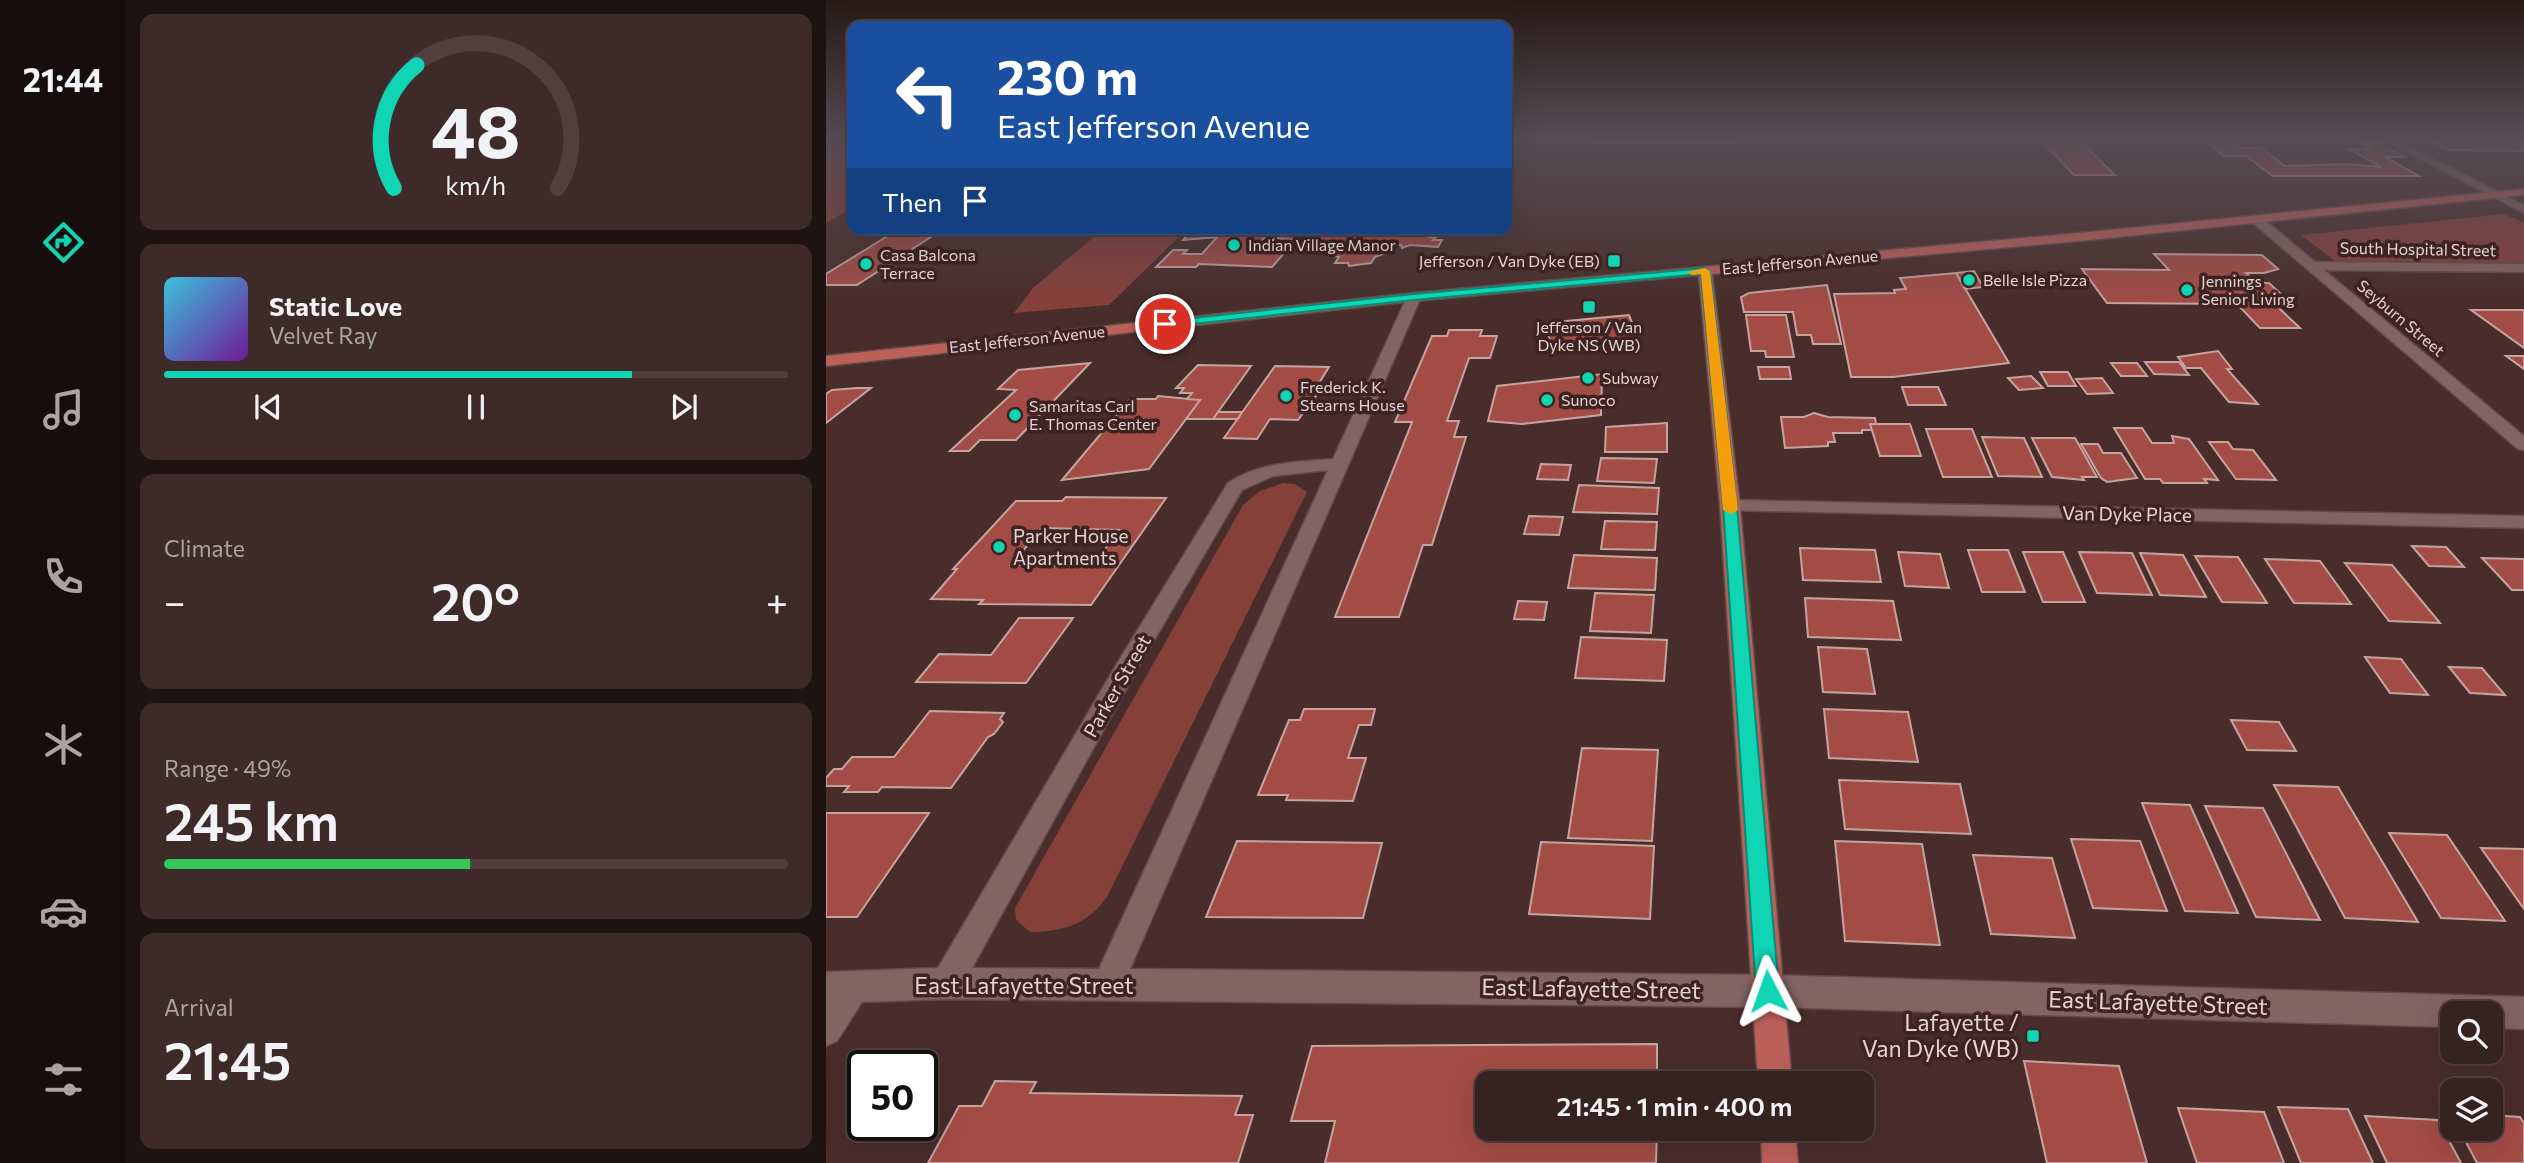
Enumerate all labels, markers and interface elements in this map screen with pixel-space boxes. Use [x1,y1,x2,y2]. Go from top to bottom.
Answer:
text: 230 m [997,45,1138,105]
icon: left [882,49,973,140]
text: 21:44 [23,59,103,99]
text: 48 [431,84,521,173]
text: East Jefferson Avenue [997,105,1310,145]
text: km/h [446,170,506,200]
icon: arrive [956,182,994,220]
text: Then [882,186,942,217]
icon: directions [39,218,88,267]
place label: Indian Village Manor [1248,235,1396,254]
marker: Indian Village Manor [1226,237,1242,253]
street label: South Hospital Street [2340,238,2497,259]
place label: Casa Balcona Terrace [880,245,976,282]
street label: East Jefferson Avenue [1721,245,1879,278]
place label: Jefferson / Van Dyke (EB) [1419,251,1600,270]
marker: Jefferson / Van Dyke (EB) [1606,253,1622,269]
marker: Casa Balcona Terrace [858,256,874,272]
place label: Belle Isle Pizza [1983,270,2087,289]
place label: Jennings Senior Living [2201,271,2295,308]
marker: Belle Isle Pizza [1961,272,1977,288]
street label: Seyburn Street [2354,276,2449,360]
marker: Jennings Senior Living [2179,282,2195,298]
text: Static Love [269,290,402,321]
pin [1135,294,1195,354]
marker: Jefferson / Van Dyke NS (WB) [1581,299,1597,315]
icon: arrive [1146,305,1184,343]
place label: Jefferson / Van Dyke NS (WB) [1536,317,1642,354]
text: Velvet Ray [269,321,377,349]
street label: East Jefferson Avenue [948,321,1106,356]
place label: Subway [1602,368,1659,387]
marker: Subway [1580,370,1596,386]
place label: Frederick K. Stearns House [1300,377,1405,414]
icon: music [39,385,88,434]
icon: previous [249,388,287,426]
icon: pause [457,388,495,426]
icon: next [665,388,703,426]
marker: Frederick K. Stearns House [1278,388,1294,404]
place label: Sunoco [1561,390,1616,409]
marker: Sunoco [1539,392,1555,408]
place label: Samaritas Carl E. Thomas Center [1029,396,1157,433]
marker: Samaritas Carl E. Thomas Center [1007,407,1023,423]
street label: Van Dyke Place [2062,501,2192,526]
place label: Parker House Apartments [1013,524,1128,569]
text: Climate [164,534,245,562]
marker: Parker House Apartments [991,539,1007,555]
icon: phone [39,552,88,601]
text: 20° [431,568,520,632]
text: − [164,577,186,624]
text: + [766,577,788,624]
street label: Parker Street [1078,630,1155,741]
icon: climate [39,720,88,769]
text: Range · 49% [164,754,291,782]
text: 245 km [164,788,339,852]
icon: car [39,887,88,936]
position arrow [1731,954,1805,1028]
street label: East Lafayette Street [914,971,1134,999]
street label: East Lafayette Street [1481,972,1701,1004]
street label: East Lafayette Street [2048,984,2268,1020]
text: Arrival [164,993,234,1021]
map controls [2440,1001,2503,1141]
button: search [2440,1001,2503,1064]
place label: Lafayette / Van Dyke (WB) [1862,1008,2019,1062]
text: 21:45 [164,1027,292,1091]
marker: Lafayette / Van Dyke (WB) [2025,1028,2041,1044]
speed limit sign: 50 [847,1050,938,1141]
icon: filters [39,1055,88,1104]
button: layers [2440,1078,2503,1141]
text: 21:45 · 1 min · 400 m [1557,1090,1792,1121]

